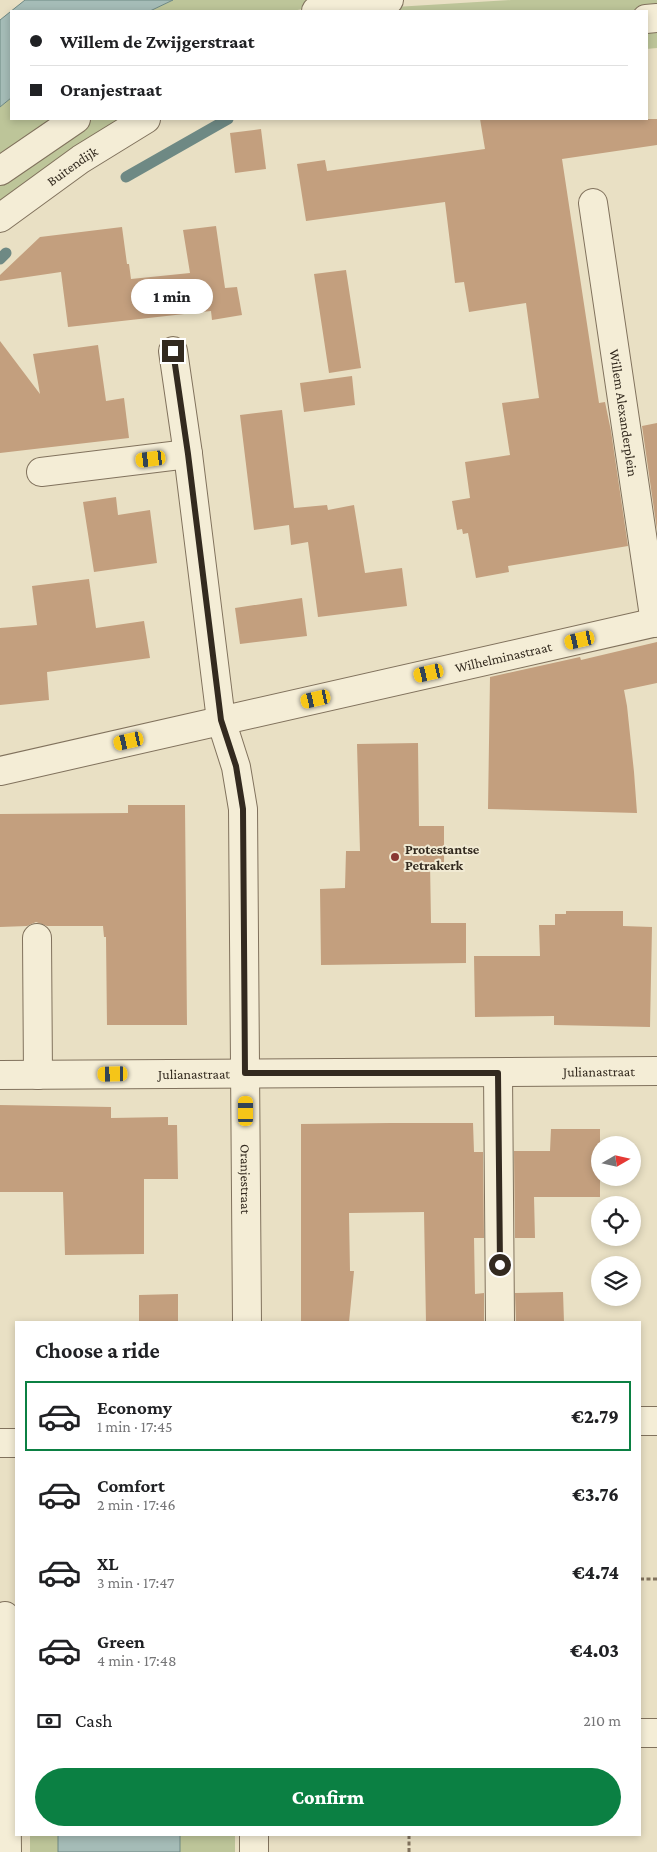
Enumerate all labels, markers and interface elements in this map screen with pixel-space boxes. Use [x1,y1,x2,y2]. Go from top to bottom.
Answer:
text: Willem de Zwijgerstraat [60,31,255,52]
text: Oranjestraat [60,79,162,100]
street label: Buitendijk [44,143,101,189]
callout: 1 min [132,278,214,314]
text: 1 min [153,288,191,305]
route end [162,340,184,362]
street label: Willem Alexanderplein [607,348,641,478]
car [135,450,166,468]
car [563,629,596,651]
street label: Wilhelminastraat [453,638,554,676]
car [412,662,445,684]
car [299,688,332,710]
car [112,730,145,752]
place label: Protestantse Petrakerk [405,841,480,873]
marker: Protestantse Petrakerk [389,851,401,863]
street label: Julianastraat [561,1063,635,1080]
car [97,1066,128,1082]
street label: Julianastraat [156,1066,230,1082]
car [238,1096,253,1126]
north arrow [591,1136,641,1186]
map controls [591,1136,641,1306]
street label: Oranjestraat [237,1144,254,1214]
button: locate [591,1196,641,1246]
route start [489,1254,511,1276]
button: layers [591,1256,641,1306]
text: Choose a ride [35,1338,160,1363]
icon: car [37,1394,82,1439]
text: Economy [97,1397,172,1418]
text: €2.79 [571,1406,619,1427]
text: 1 min · 17:45 [97,1418,173,1435]
icon: car [37,1472,82,1517]
text: Comfort [97,1475,165,1496]
text: €3.76 [572,1484,619,1505]
text: 2 min · 17:46 [97,1496,176,1513]
icon: car [37,1550,82,1595]
text: XL [97,1553,119,1574]
text: €4.74 [572,1562,619,1583]
text: 3 min · 17:47 [97,1574,174,1591]
icon: car [37,1628,82,1673]
text: Green [97,1631,145,1652]
text: €4.03 [570,1640,619,1661]
text: 4 min · 17:48 [97,1652,177,1669]
icon: cash [35,1707,63,1735]
text: Cash [75,1710,113,1731]
text: 210 m [583,1712,621,1729]
button: Confirm [35,1768,621,1826]

